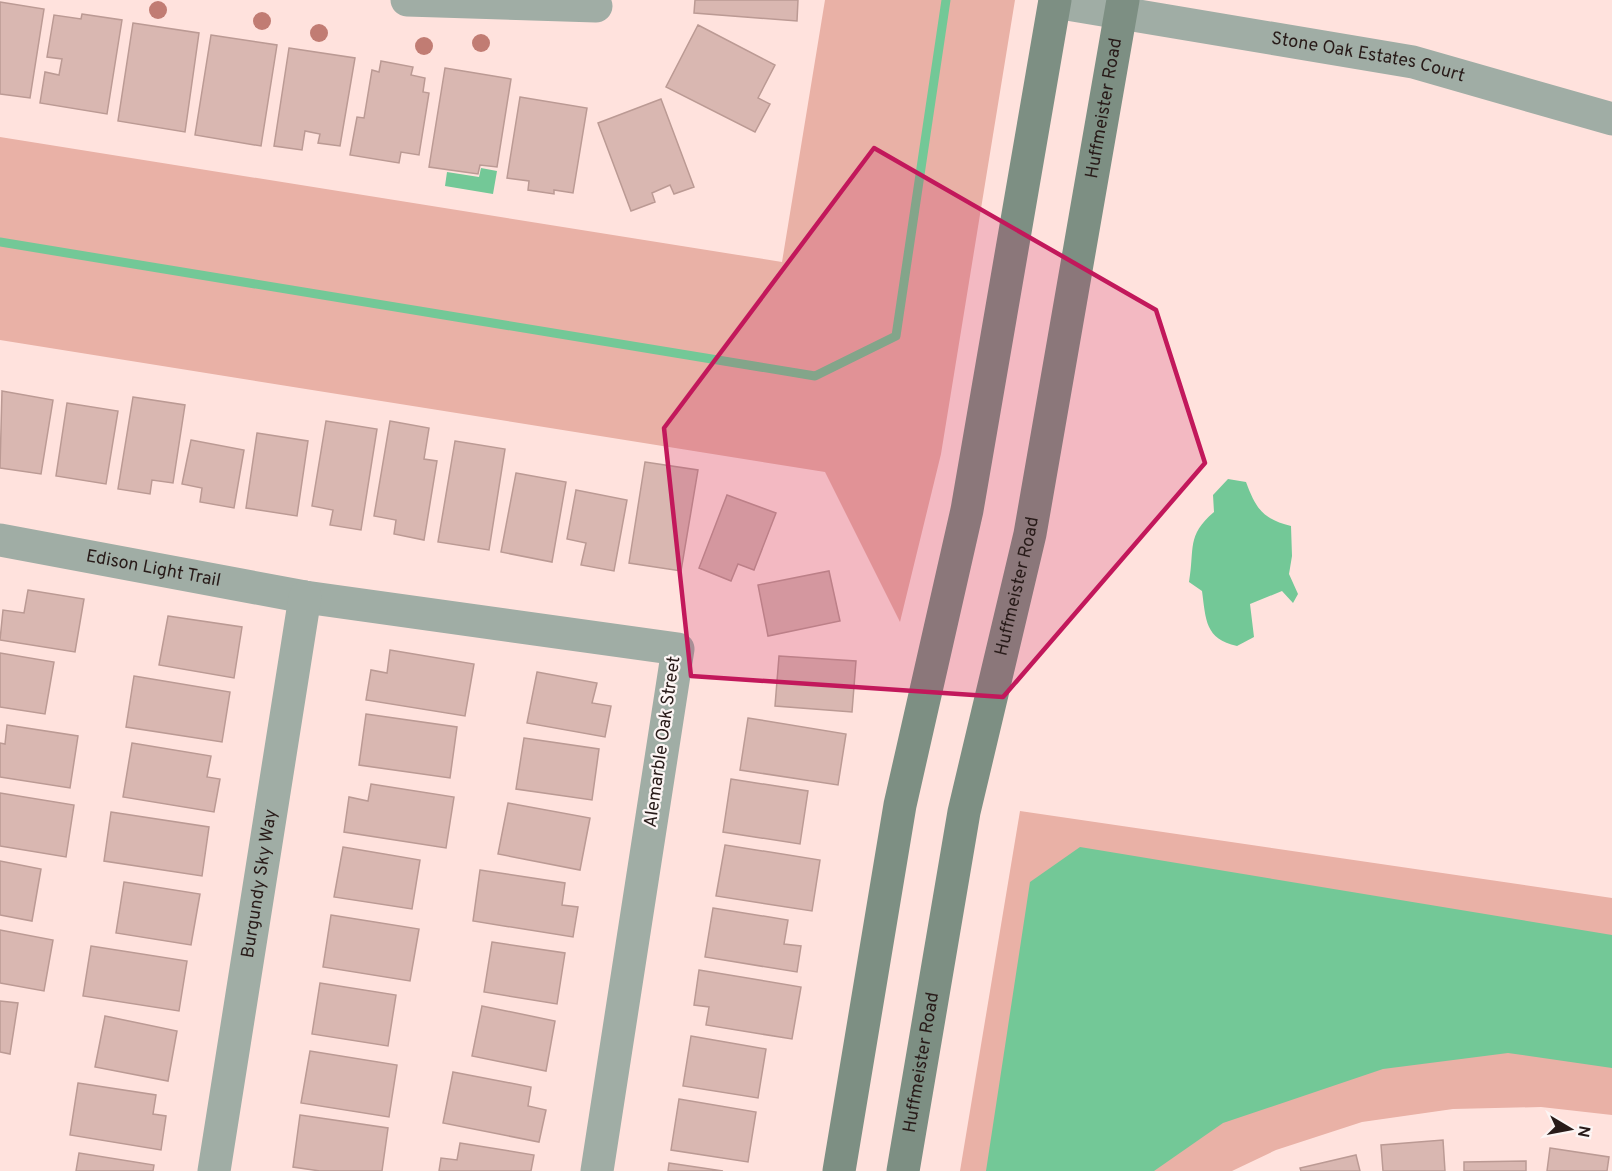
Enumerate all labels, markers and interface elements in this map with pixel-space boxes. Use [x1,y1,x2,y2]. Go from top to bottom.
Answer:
street label: Stone Oak Estates Court [1269,27,1468,88]
street label: Huffmeister Road [1081,36,1128,180]
street label: Huffmeister Road [990,515,1044,658]
street label: Edison Light Trail [84,545,223,593]
street label: Alemarble Oak Street [640,655,686,829]
street label: Burgundy Sky Way [236,807,283,960]
street label: Huffmeister Road [898,990,945,1135]
north arrow [1540,1099,1600,1159]
text: N [1572,1124,1594,1139]

